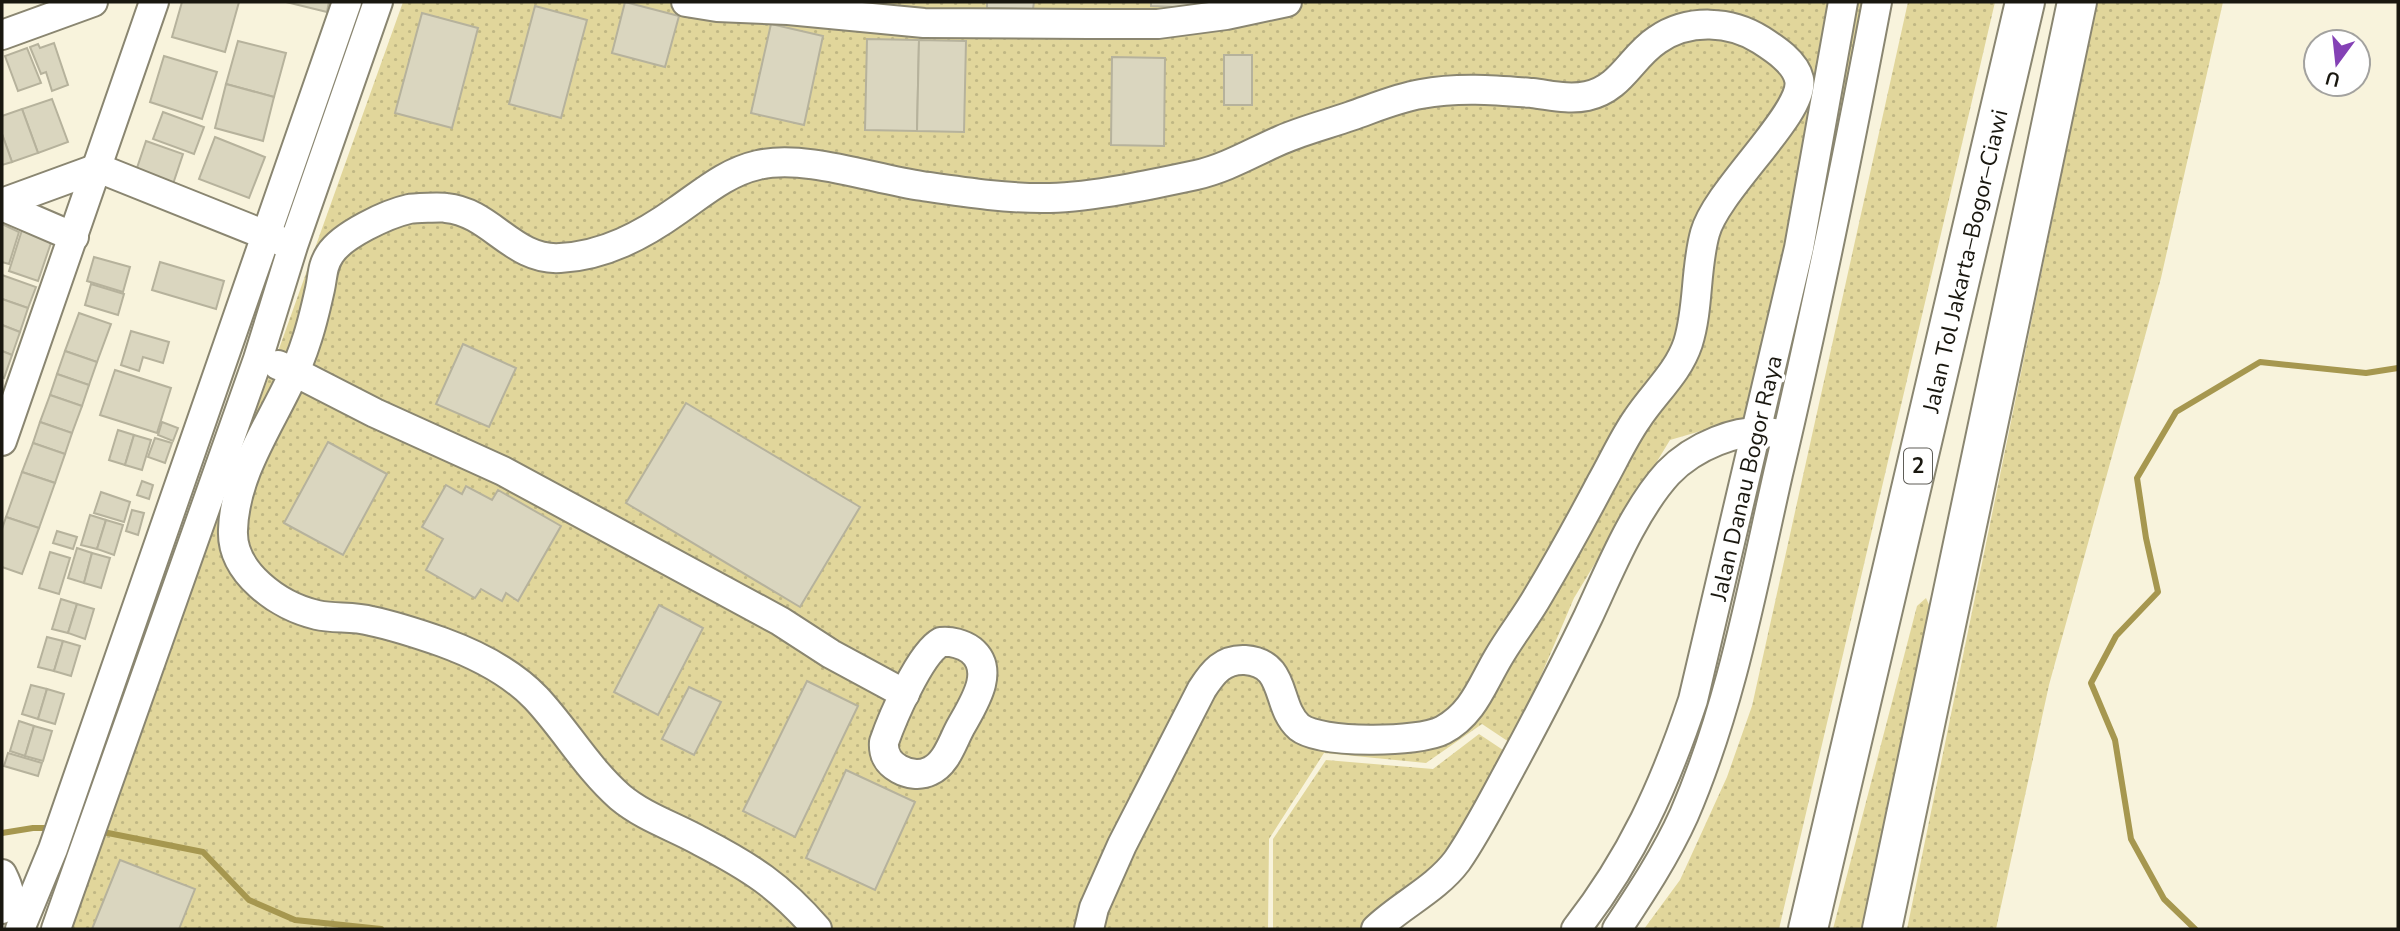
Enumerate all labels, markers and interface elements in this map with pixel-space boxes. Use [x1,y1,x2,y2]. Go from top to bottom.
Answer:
north arrow [2302,28,2372,98]
text: U [2323,64,2343,93]
street label: Jalan Tol Jakarta–Bogor–Ciawi [1915,106,2016,417]
street label: Jalan Danau Bogor Raya [1703,352,1790,605]
road number: 2 [1904,448,1932,484]

